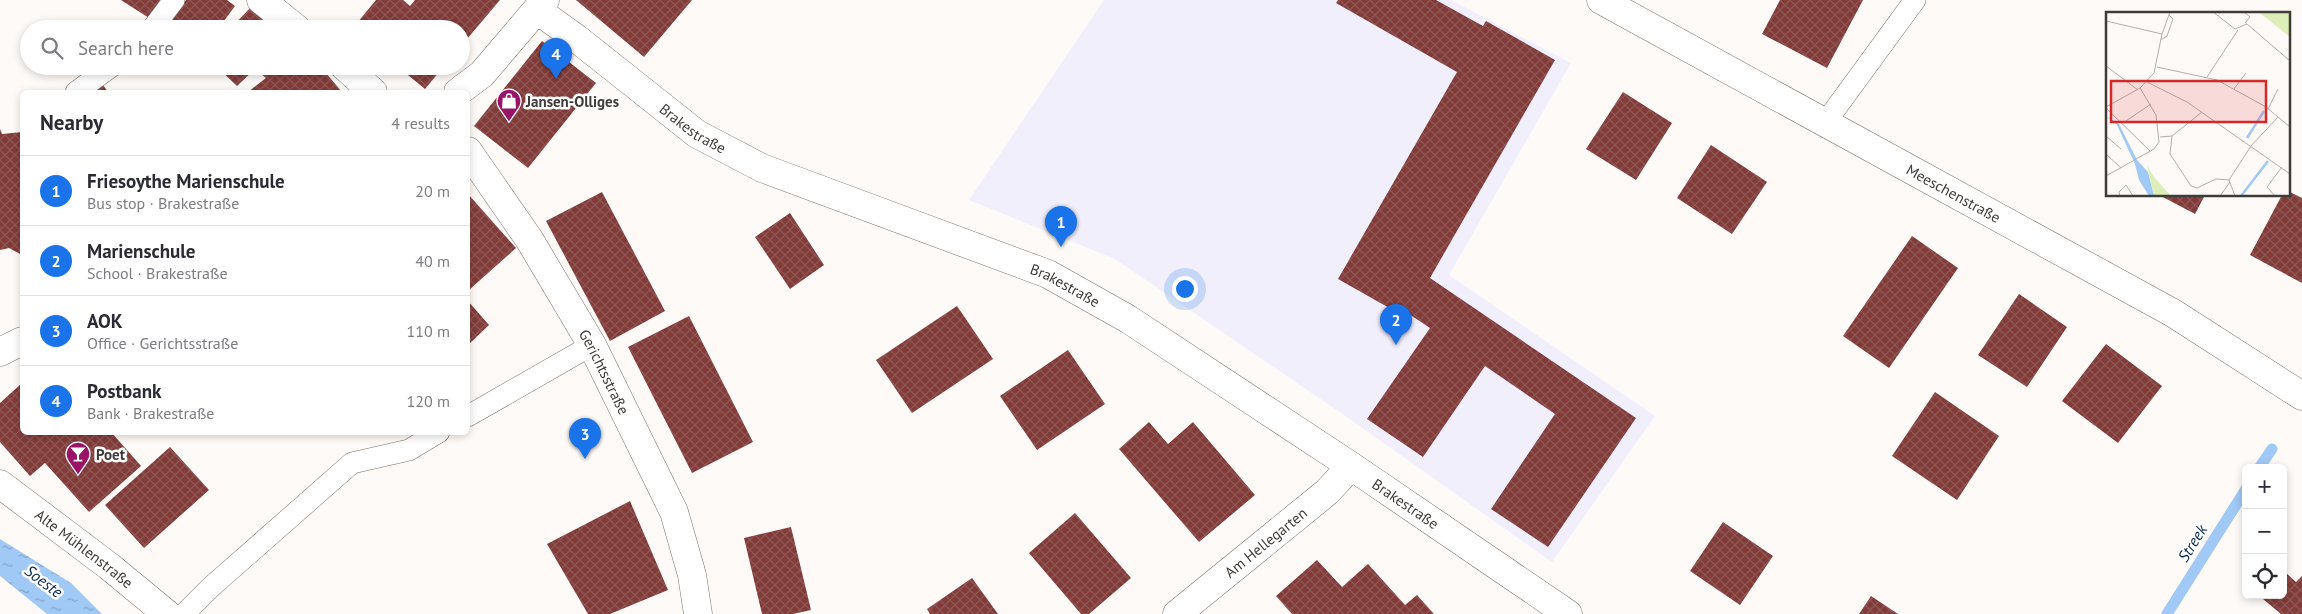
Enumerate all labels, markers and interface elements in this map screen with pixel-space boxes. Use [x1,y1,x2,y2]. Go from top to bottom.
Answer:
inset map [2106,12,2290,196]
search box [20,20,470,75]
icon: search [38,34,66,62]
text: Search here [78,36,174,60]
pin: 4 [540,38,572,79]
shop icon: Jansen-Olliges [496,88,522,122]
place label: Jansen-Olliges [525,92,619,111]
street label: Brakestraße [656,99,730,157]
text: Nearby [40,109,103,136]
text: 4 results [391,113,450,133]
street label: Meeschenstraße [1903,160,2004,226]
text: Friesoythe Marienschule [87,169,285,193]
text: 1 [51,181,61,201]
text: 20 m [415,181,450,201]
text: Bus stop · Brakestraße [87,193,239,213]
pin: 1 [1045,206,1077,247]
text: Marienschule [87,239,195,263]
text: 2 [51,251,61,271]
text: 40 m [415,251,450,271]
street label: Brakestraße [1028,259,1104,311]
text: School · Brakestraße [87,263,228,283]
your location [1172,276,1198,302]
pin: 2 [1380,304,1412,345]
text: AOK [87,309,122,333]
text: 3 [51,321,61,341]
text: 110 m [407,321,450,341]
street label: Gerichtsstraße [575,326,634,417]
text: Office · Gerichtsstraße [87,333,238,353]
text: Postbank [87,379,161,403]
text: 4 [51,391,61,411]
text: 120 m [407,391,450,411]
text: Bank · Brakestraße [87,403,215,423]
pin: 3 [569,418,601,459]
bar icon: Poet [65,441,91,475]
place label: Poet [96,445,126,464]
map controls [2242,464,2287,599]
button: + [2242,464,2287,509]
street label: Brakestraße [1369,474,1443,533]
street label: Am Hellegarten [1220,503,1311,581]
street label: Alte Mühlenstraße [32,505,137,592]
button: − [2242,509,2287,554]
water label: Streek [2173,520,2212,565]
button: locate [2242,554,2287,599]
water label: Soeste [21,560,67,602]

